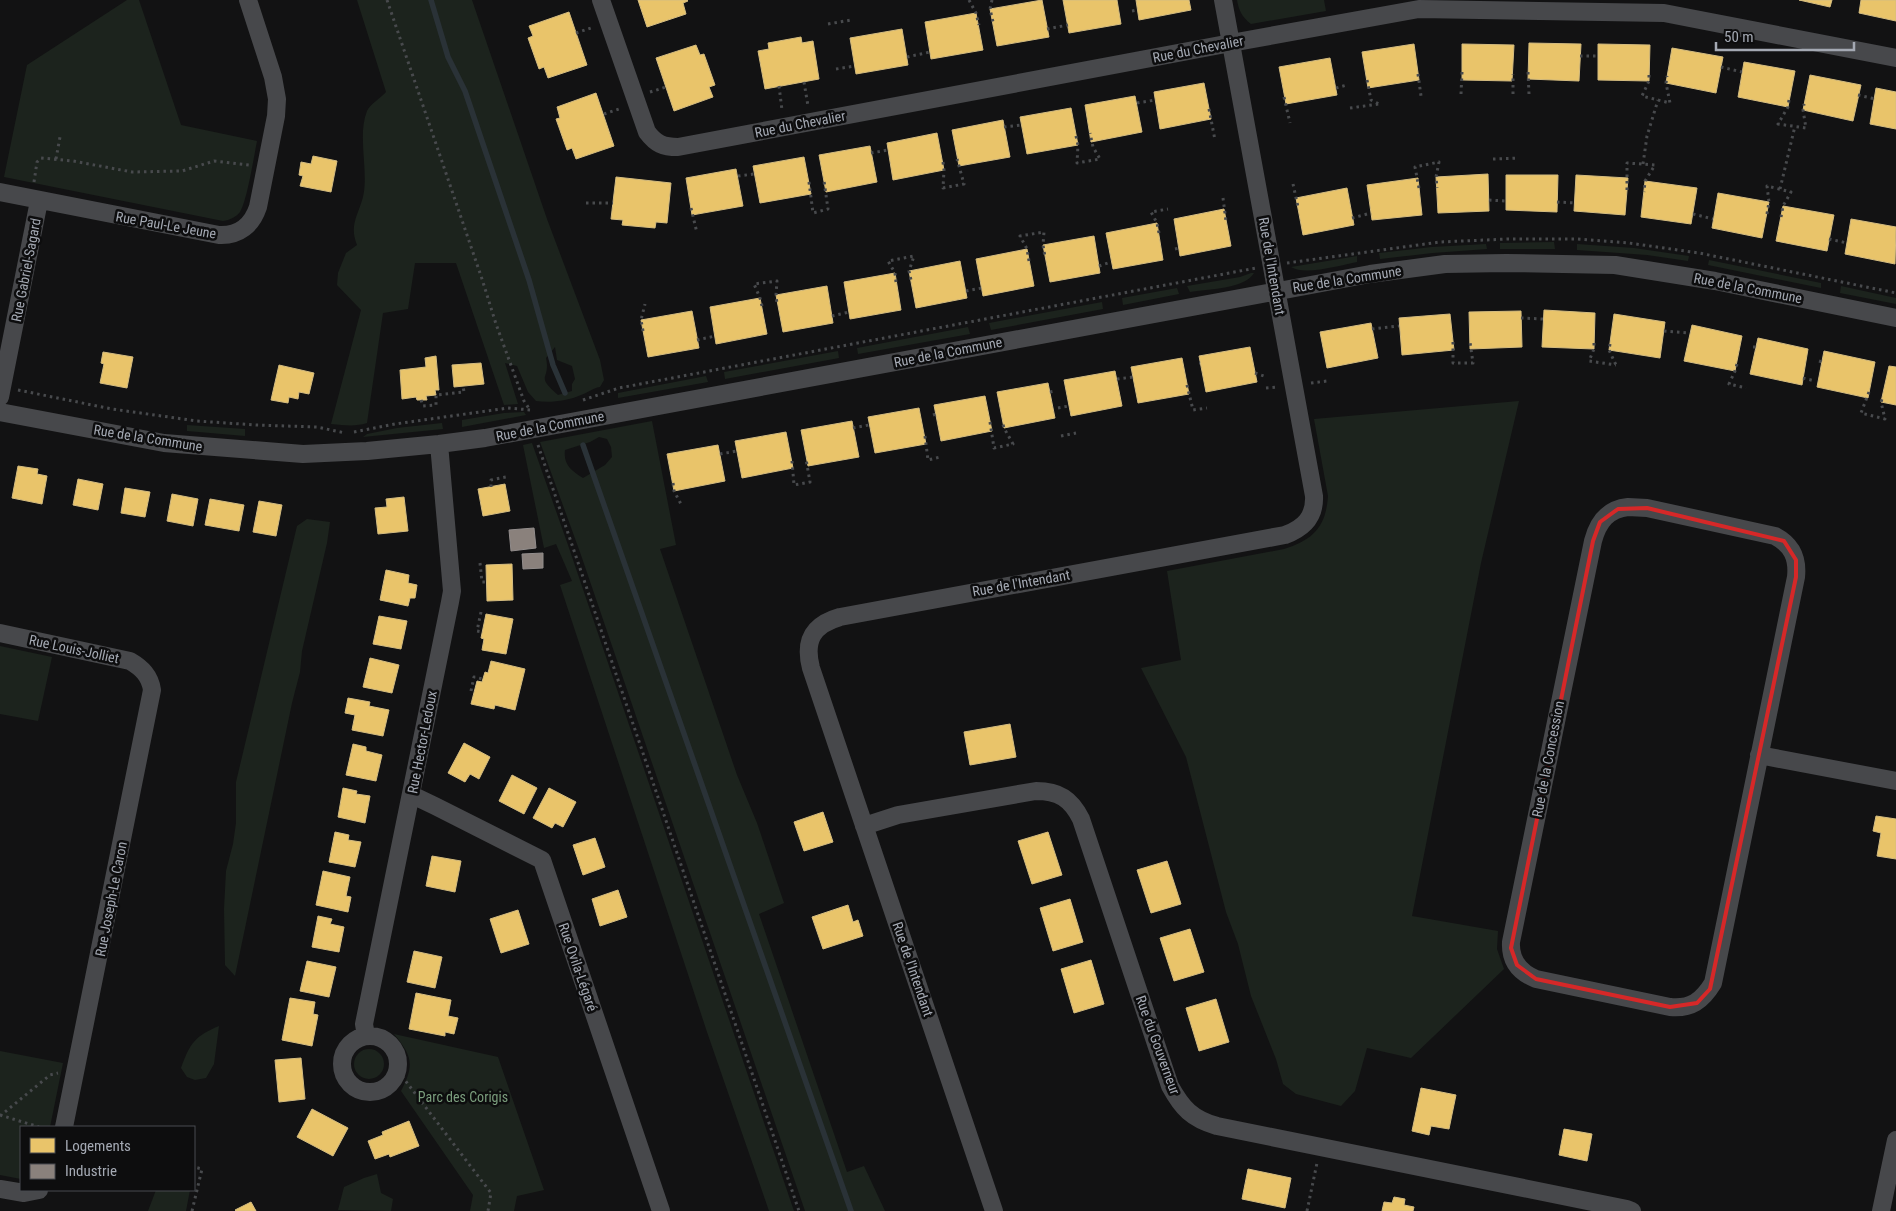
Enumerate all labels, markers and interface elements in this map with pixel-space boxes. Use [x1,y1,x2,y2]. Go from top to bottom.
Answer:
scale bar [1716,20,1854,52]
text: 50 m [1724,28,1754,46]
street label: Rue du Chevalier [1151,32,1245,66]
street label: Rue du Chevalier [753,107,847,141]
street label: Rue Paul-Le Jeune [115,208,218,242]
street label: Rue de l'Intendant [1256,216,1288,316]
street label: Rue Gabriel-Sagard [8,217,44,323]
street label: Rue de la Commune [1291,262,1403,296]
street label: Rue de la Commune [1692,270,1804,306]
street label: Rue de la Commune [892,334,1004,370]
street label: Rue de la Commune [494,408,606,444]
street label: Rue de la Commune [92,421,204,455]
street label: Rue de l'Intendant [971,567,1071,599]
street label: Rue Louis-Jolliet [28,632,120,666]
street label: Rue Hector-Ledoux [404,689,440,795]
street label: Rue de la Concession [1529,699,1567,819]
street label: Rue Joseph-Le Caron [92,840,130,958]
street label: Rue de l'Intendant [889,920,937,1018]
street label: Rue Ovila-Légaré [555,921,601,1014]
street label: Rue du Gouverneur [1133,993,1183,1097]
park label: Parc des Corigis [418,1089,508,1105]
legend [20,1126,195,1191]
text: Logements [65,1137,131,1155]
text: Industrie [65,1162,117,1180]

